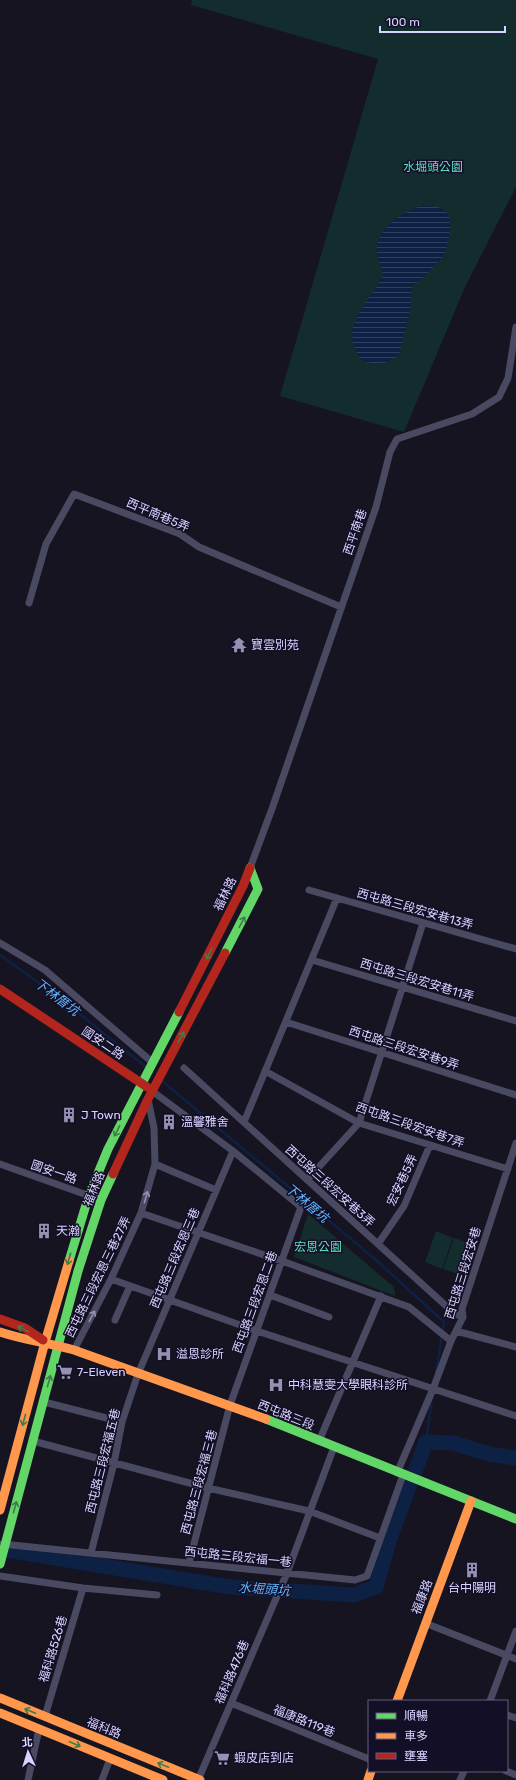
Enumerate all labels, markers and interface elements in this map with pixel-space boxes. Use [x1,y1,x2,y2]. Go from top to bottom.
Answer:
scale bar [380,8,505,34]
text: 100 m [386,15,420,29]
park label: 水堀頭公園 [403,160,463,174]
street label: 西平南巷5弄 [124,495,192,535]
street label: 西平南巷 [341,507,369,557]
temple icon: 寶雲別苑 [230,636,248,654]
place label: 寶雲別苑 [251,638,299,652]
street label: 福林路 [211,875,239,913]
street label: 西屯路三段宏安巷13弄 [355,886,475,932]
one-way arrow [239,917,246,929]
one-way arrow [204,947,212,959]
street label: 西屯路三段宏安巷11弄 [358,956,476,1004]
water label: 下林厝坑 [32,975,84,1020]
street label: 國安二路 [79,1024,127,1062]
street label: 西屯路三段宏安巷9弄 [347,1024,461,1072]
one-way arrow [178,1031,185,1043]
street label: 西屯路三段宏安巷7弄 [354,1100,466,1150]
building icon: J Town [60,1106,78,1124]
place label: J Town [81,1108,121,1122]
building icon: 溫馨雅舍 [160,1113,178,1131]
place label: 溫馨雅舍 [181,1115,229,1129]
one-way arrow [113,1124,120,1136]
street label: 西屯路三段宏安巷3弄 [283,1142,377,1230]
street label: 宏安巷5弄 [384,1152,420,1208]
street label: 國安一路 [29,1158,79,1186]
street label: 福林路 [81,1170,107,1208]
water label: 下林厝坑 [282,1181,333,1227]
one-way arrow [142,1191,150,1204]
street label: 西屯路三段宏恩三巷 [147,1206,203,1310]
street label: 西屯路三段宏恩三巷27弄 [63,1214,133,1340]
building icon: 天瀚 [35,1222,53,1240]
place label: 天瀚 [56,1224,80,1238]
street label: 西屯路三段宏安巷 [442,1225,484,1321]
park label: 宏恩公園 [294,1240,342,1254]
street label: 西屯路三段宏恩二巷 [230,1249,280,1355]
one-way arrow [65,1252,72,1265]
one-way arrow [89,1310,96,1322]
one-way arrow [18,1324,30,1332]
hospital icon: 溢恩診所 [155,1345,173,1363]
place label: 溢恩診所 [176,1347,224,1361]
supermarket icon: 7-Eleven [56,1363,74,1381]
place label: 7-Eleven [77,1365,126,1379]
one-way arrow [46,1375,53,1388]
hospital icon: 中科慧雯大學眼科診所 [267,1376,285,1394]
place label: 中科慧雯大學眼科診所 [288,1378,408,1392]
street label: 西屯路三段 [256,1397,316,1433]
street label: 西屯路三段宏福五巷 [83,1407,123,1515]
one-way arrow [20,1413,27,1426]
street label: 西屯路三段宏福三巷 [178,1428,220,1536]
one-way arrow [12,1500,20,1513]
street label: 西屯路三段宏福一巷 [184,1544,292,1570]
building icon: 台中陽明 [463,1561,481,1579]
street label: 福康路 [409,1578,435,1616]
water label: 水堀頭坑 [238,1580,292,1598]
place label: 台中陽明 [448,1581,496,1595]
street label: 福科路526巷 [36,1614,70,1684]
street label: 福科路476巷 [212,1638,252,1706]
legend [368,1700,508,1772]
street label: 福康路119巷 [271,1702,337,1740]
one-way arrow [25,1706,37,1714]
text: 順暢 [404,1709,428,1723]
street label: 福科路 [85,1715,123,1741]
text: 車多 [404,1729,428,1743]
north arrow [8,1732,48,1772]
text: 北 [21,1736,33,1749]
one-way arrow [68,1741,80,1748]
supermarket icon: 蝦皮店到店 [213,1749,231,1767]
text: 壅塞 [404,1749,428,1763]
place label: 蝦皮店到店 [234,1751,294,1765]
one-way arrow [158,1761,170,1769]

